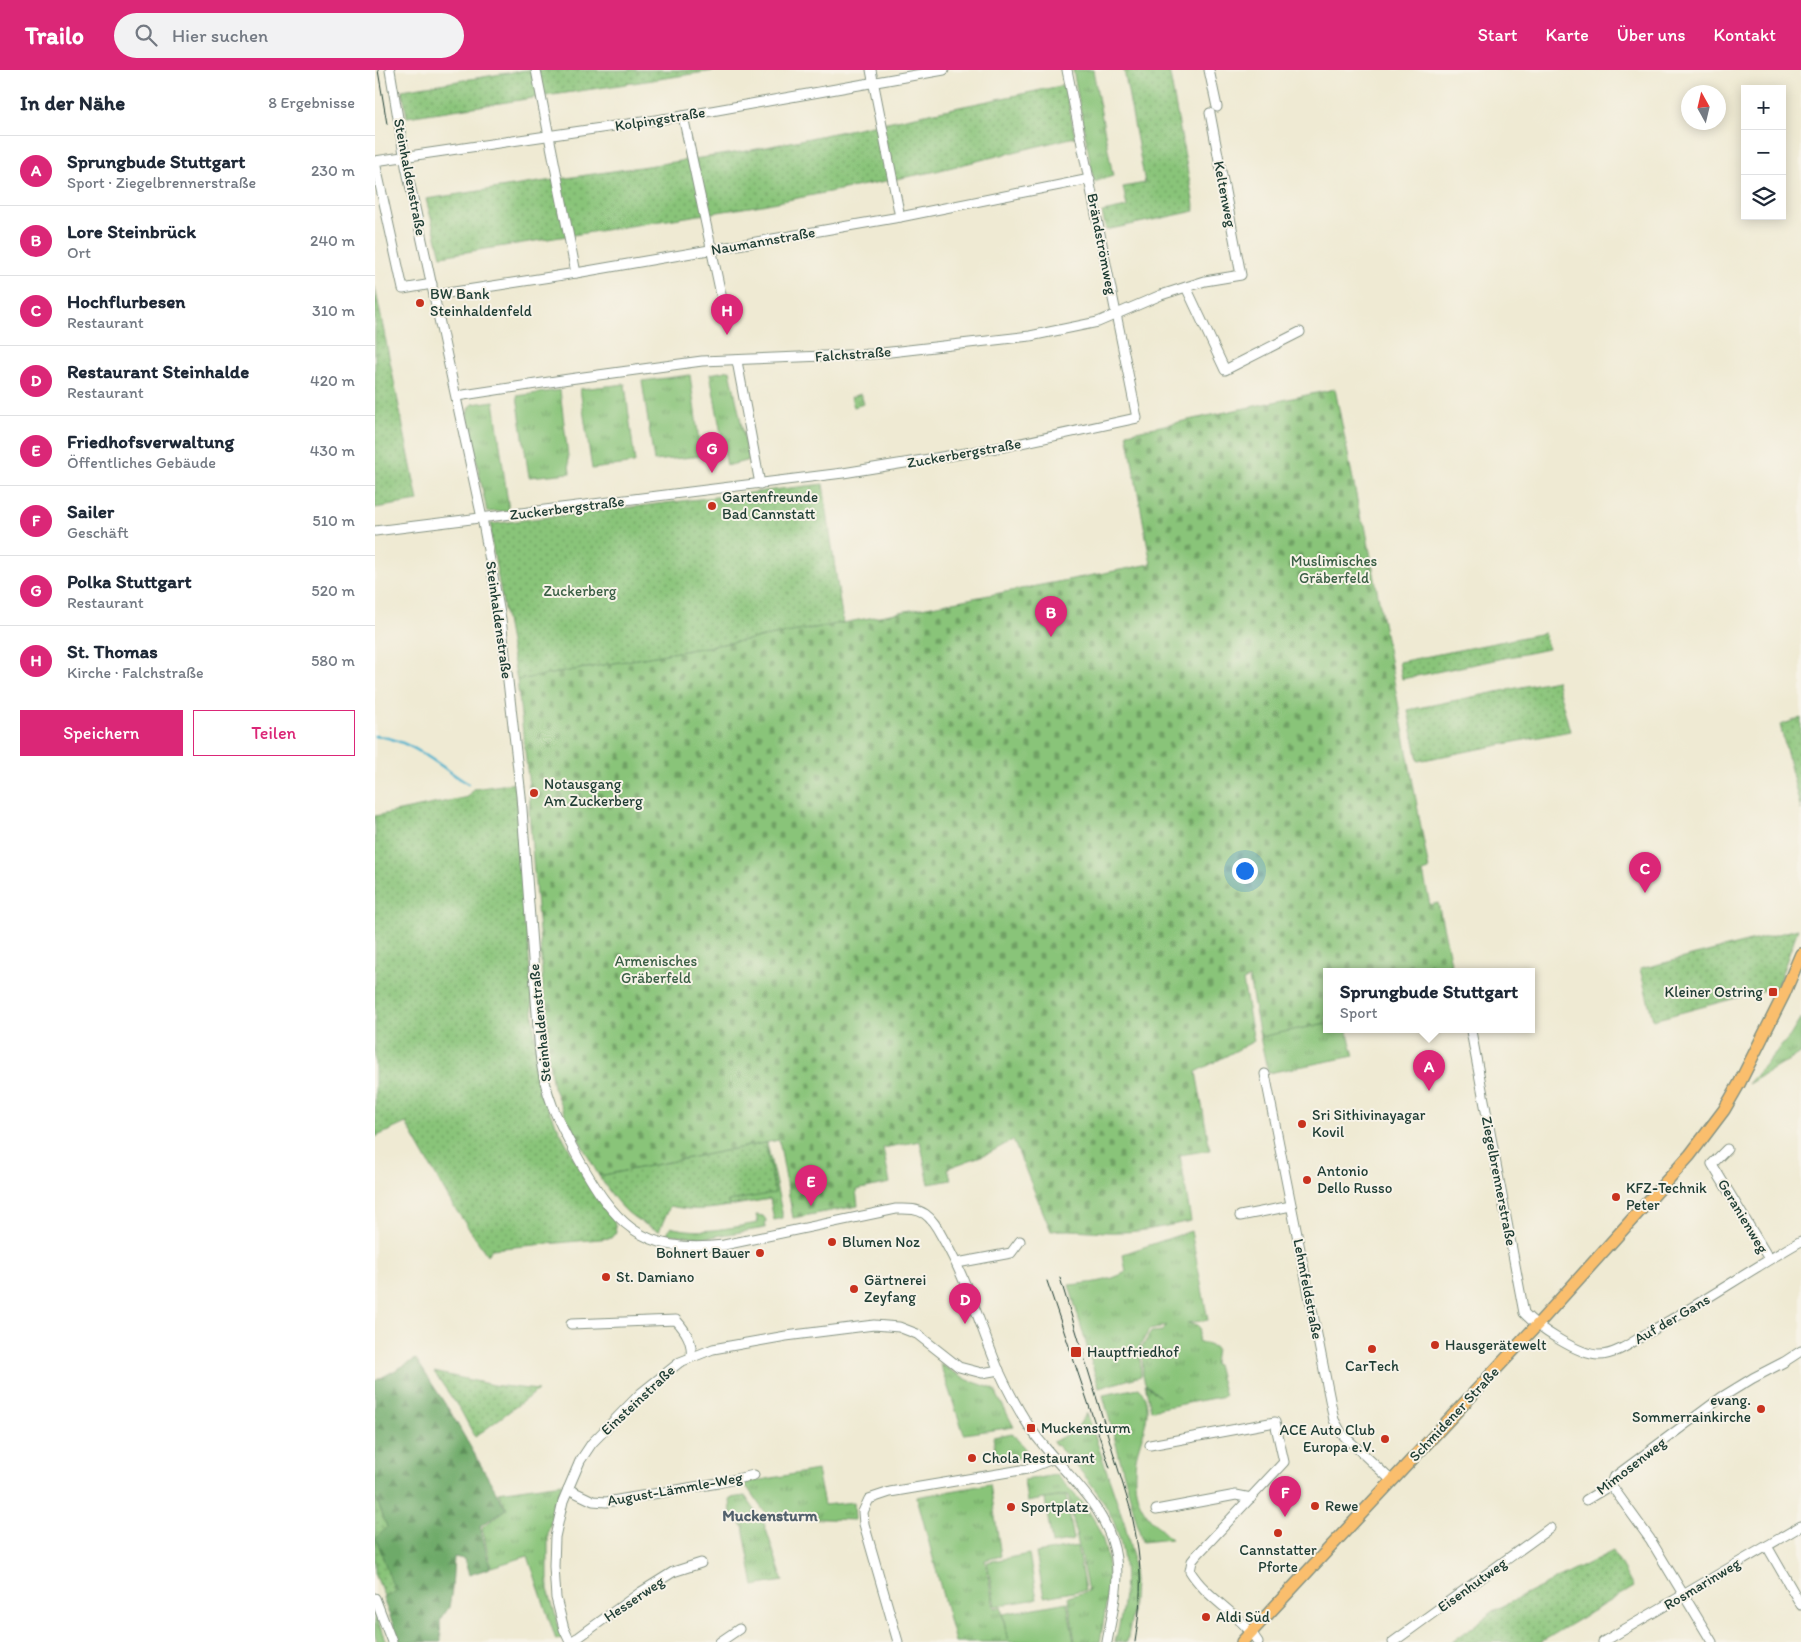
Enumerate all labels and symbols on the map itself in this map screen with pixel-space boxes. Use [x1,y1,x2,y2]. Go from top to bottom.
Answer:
north arrow [1681,85,1726,130]
street label: Kolpingstraße [614,103,706,135]
street label: Steinhaldenstraße [390,117,430,237]
street label: Keltenweg [1210,159,1240,229]
street label: Brändströmweg [1083,192,1121,297]
street label: Naumannstraße [710,223,816,259]
place label: BW Bank Steinhaldenfeld [430,285,532,320]
pin: H [711,294,743,335]
marker: BW Bank Steinhaldenfeld [414,297,426,309]
street label: Falchstraße [814,342,892,366]
pin: G [696,432,728,473]
street label: Zuckerbergstraße [906,434,1022,472]
place label: Gartenfreunde Bad Cannstatt [722,488,818,523]
street label: Zuckerbergstraße [509,492,625,524]
marker: Gartenfreunde Bad Cannstatt [706,500,718,512]
park label: Muslimisches Gräberfeld [1291,552,1378,587]
street label: Steinhaldenstraße [482,560,516,680]
park label: Zuckerberg [544,582,617,600]
pin: B [1035,596,1067,637]
place label: Notausgang Am Zuckerberg [544,775,643,810]
marker: Notausgang Am Zuckerberg [528,787,540,799]
pin: C [1629,852,1661,893]
your location [1232,858,1258,884]
park label: Armenisches Gräberfeld [615,952,698,987]
street label: Steinhaldenstraße [525,963,555,1083]
place label: Kleiner Ostring [1665,983,1763,1001]
marker: Kleiner Ostring [1767,986,1779,998]
pin: A [1413,1050,1445,1091]
place label: Sri Sithivinayagar Kovil [1312,1106,1426,1141]
street label: Ziegelbrennerstraße [1478,1115,1520,1247]
marker: Sri Sithivinayagar Kovil [1296,1118,1308,1130]
place label: Antonio Dello Russo [1317,1162,1392,1197]
pin: E [795,1165,827,1206]
marker: Antonio Dello Russo [1301,1174,1313,1186]
street label: Geranienweg [1714,1176,1772,1257]
place label: KFZ-Technik Peter [1626,1179,1707,1214]
marker: KFZ-Technik Peter [1610,1191,1622,1203]
place label: Blumen Noz [842,1233,920,1251]
marker: Blumen Noz [826,1236,838,1248]
street label: Lehmfeldstraße [1289,1237,1327,1341]
place label: Bohnert Bauer [656,1244,750,1262]
marker: Bohnert Bauer [754,1247,766,1259]
place label: St. Damiano [616,1268,694,1286]
marker: St. Damiano [600,1271,612,1283]
place label: Gärtnerei Zeyfang [864,1271,926,1306]
marker: Gärtnerei Zeyfang [848,1283,860,1295]
pin: D [949,1283,981,1324]
street label: Auf der Gans [1631,1290,1713,1348]
place label: Hausgerätewelt [1445,1336,1547,1354]
marker: Hausgerätewelt [1429,1339,1441,1351]
place label: Hauptfriedhof [1087,1343,1179,1361]
marker: CarTech [1366,1343,1378,1355]
marker: Hauptfriedhof [1069,1345,1083,1359]
place label: CarTech [1345,1357,1399,1375]
street label: Einsteinstraße [597,1361,679,1439]
street label: Schmidener Straße [1405,1363,1503,1465]
place label: evang. Sommerrainkirche [1632,1391,1751,1426]
marker: evang. Sommerrainkirche [1755,1403,1767,1415]
place label: Muckensturm [1041,1419,1131,1437]
place label: ACE Auto Club Europa e.V. [1280,1421,1375,1456]
marker: Muckensturm [1025,1422,1037,1434]
marker: ACE Auto Club Europa e.V. [1379,1433,1391,1445]
street label: Mimosenweg [1593,1433,1670,1499]
place label: Chola Restaurant [982,1449,1095,1467]
marker: Chola Restaurant [966,1452,978,1464]
street label: August-Lämmle-Weg [606,1468,744,1510]
pin: F [1269,1476,1301,1517]
place label: Rewe [1325,1497,1358,1515]
place label: Sportplatz [1021,1498,1089,1516]
marker: Rewe [1309,1500,1321,1512]
marker: Sportplatz [1005,1501,1017,1513]
district label: Muckensturm [722,1506,818,1525]
marker: Cannstatter Pforte [1272,1527,1284,1539]
place label: Cannstatter Pforte [1239,1541,1317,1576]
street label: Eisenhutweg [1434,1554,1510,1616]
street label: Rosmarinweg [1660,1554,1744,1614]
street label: Hesserweg [600,1572,668,1626]
place label: Aldi Süd [1216,1608,1270,1626]
marker: Aldi Süd [1200,1611,1212,1623]

